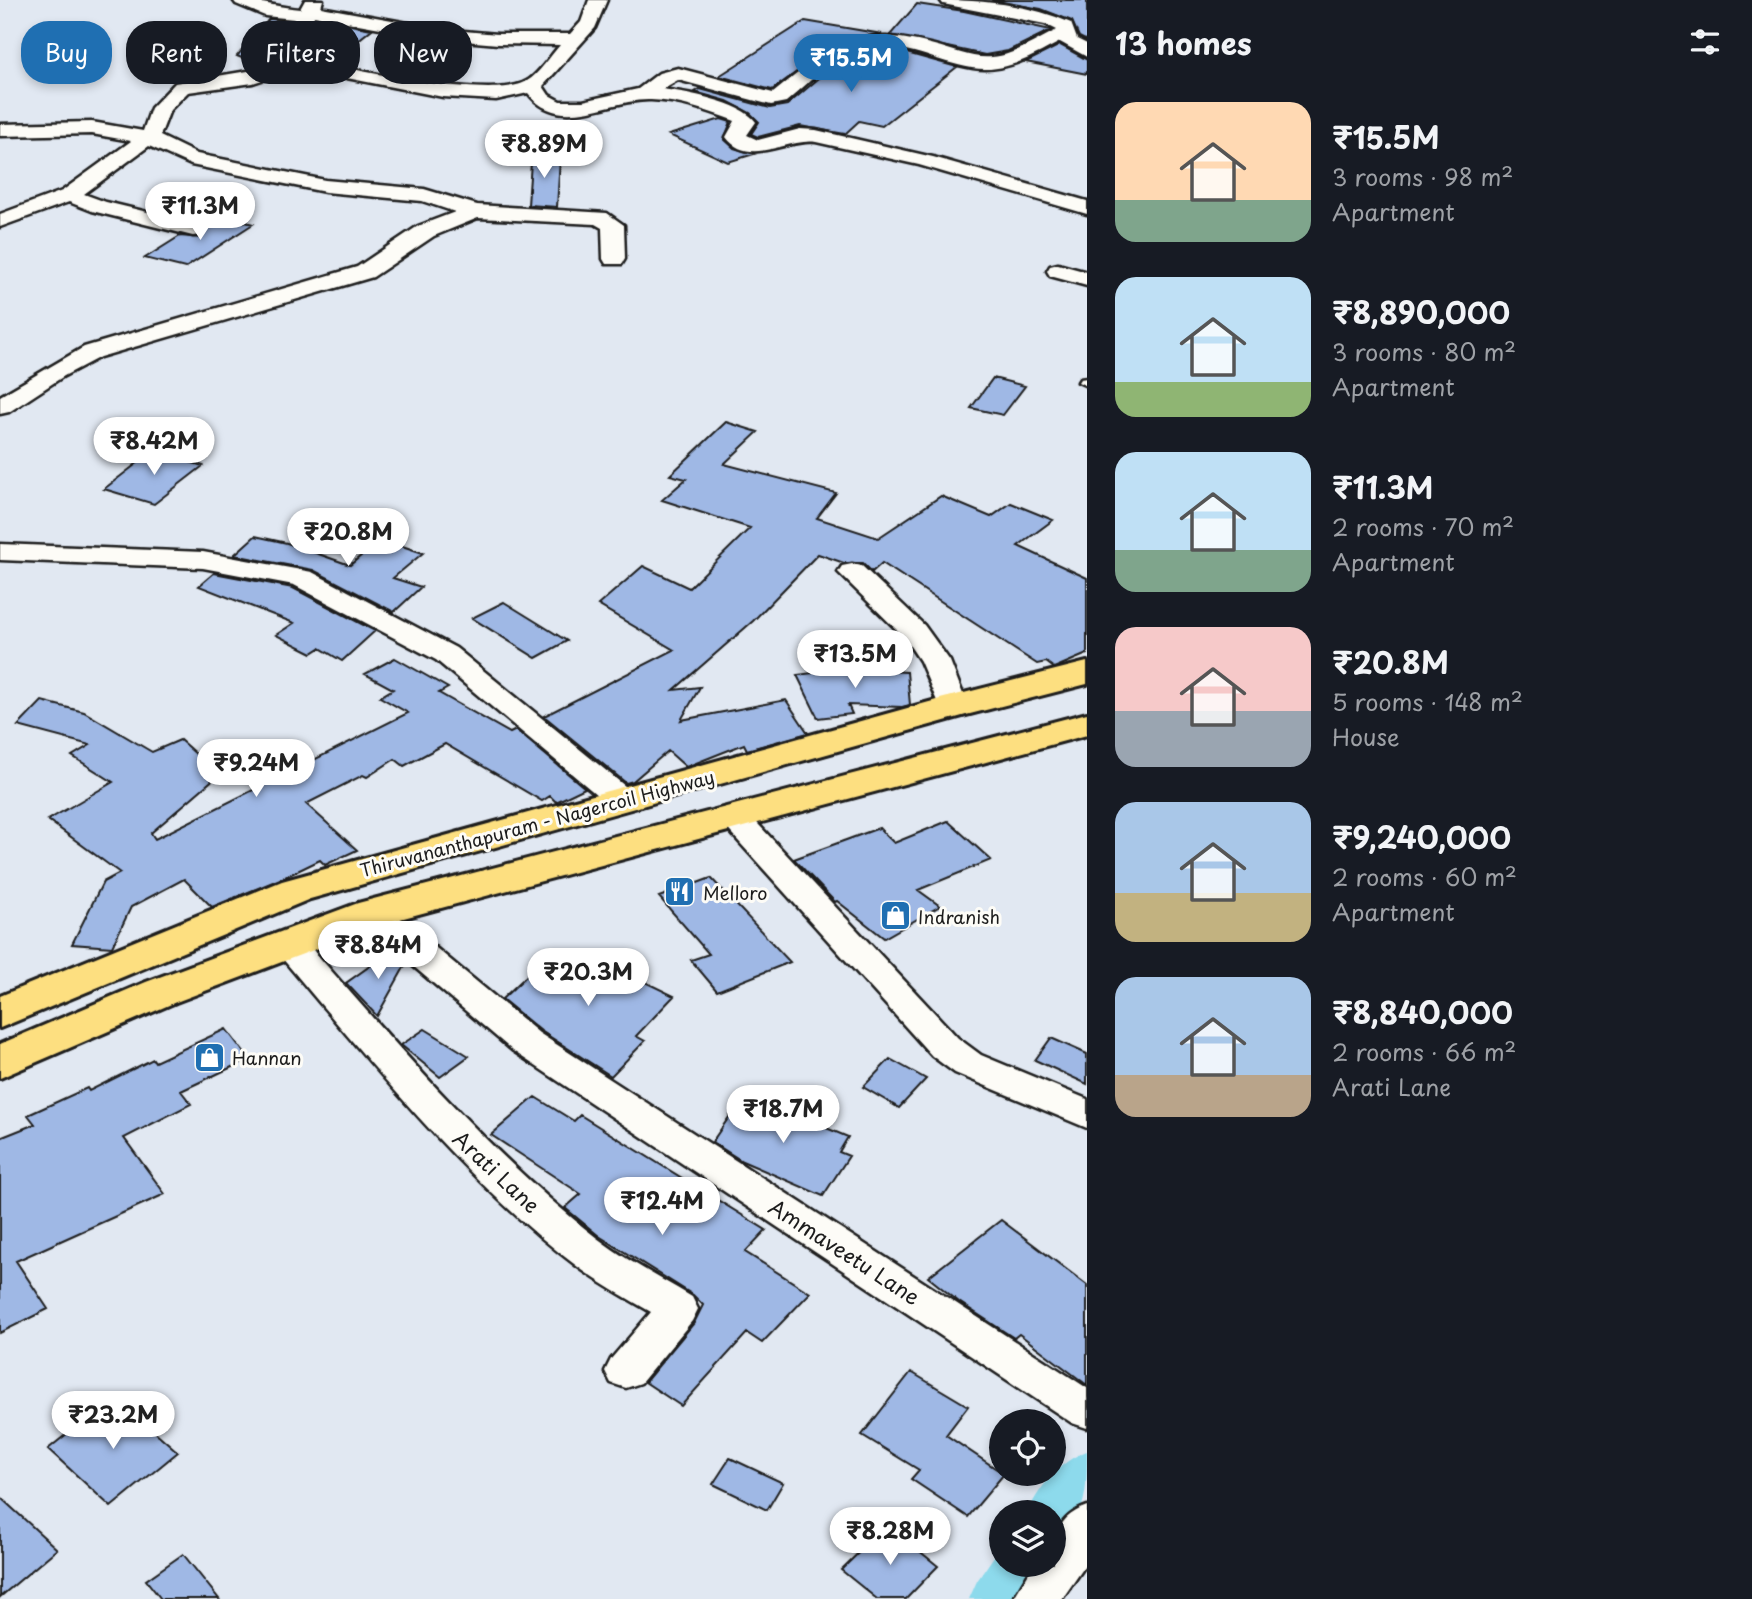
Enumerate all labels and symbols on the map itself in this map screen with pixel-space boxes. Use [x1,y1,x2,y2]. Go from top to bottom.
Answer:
pin: ₹15.5M [794,34,908,94]
pin: ₹8.89M [487,120,601,180]
pin: ₹11.3M [143,182,257,242]
pin: ₹8.42M [97,418,211,477]
pin: ₹20.8M [291,508,405,568]
pin: ₹13.5M [798,630,912,690]
pin: ₹9.24M [199,740,313,799]
street label: Thiruvananthapuram - Nagercoil Highway [357,763,717,883]
restaurant icon: Melloro [663,875,697,909]
place label: Melloro [703,879,767,906]
shop icon: Indranish [878,899,912,933]
place label: Indranish [918,903,1000,930]
pin: ₹8.84M [321,922,435,981]
pin: ₹20.3M [531,948,645,1008]
shop icon: Hannan [192,1040,226,1074]
place label: Hannan [232,1044,302,1071]
pin: ₹18.7M [726,1086,840,1145]
street label: Arati Lane [446,1122,548,1220]
pin: ₹12.4M [605,1178,719,1237]
street label: Ammaveetu Lane [763,1190,927,1312]
pin: ₹23.2M [56,1392,170,1451]
pin: ₹8.28M [833,1508,947,1567]

